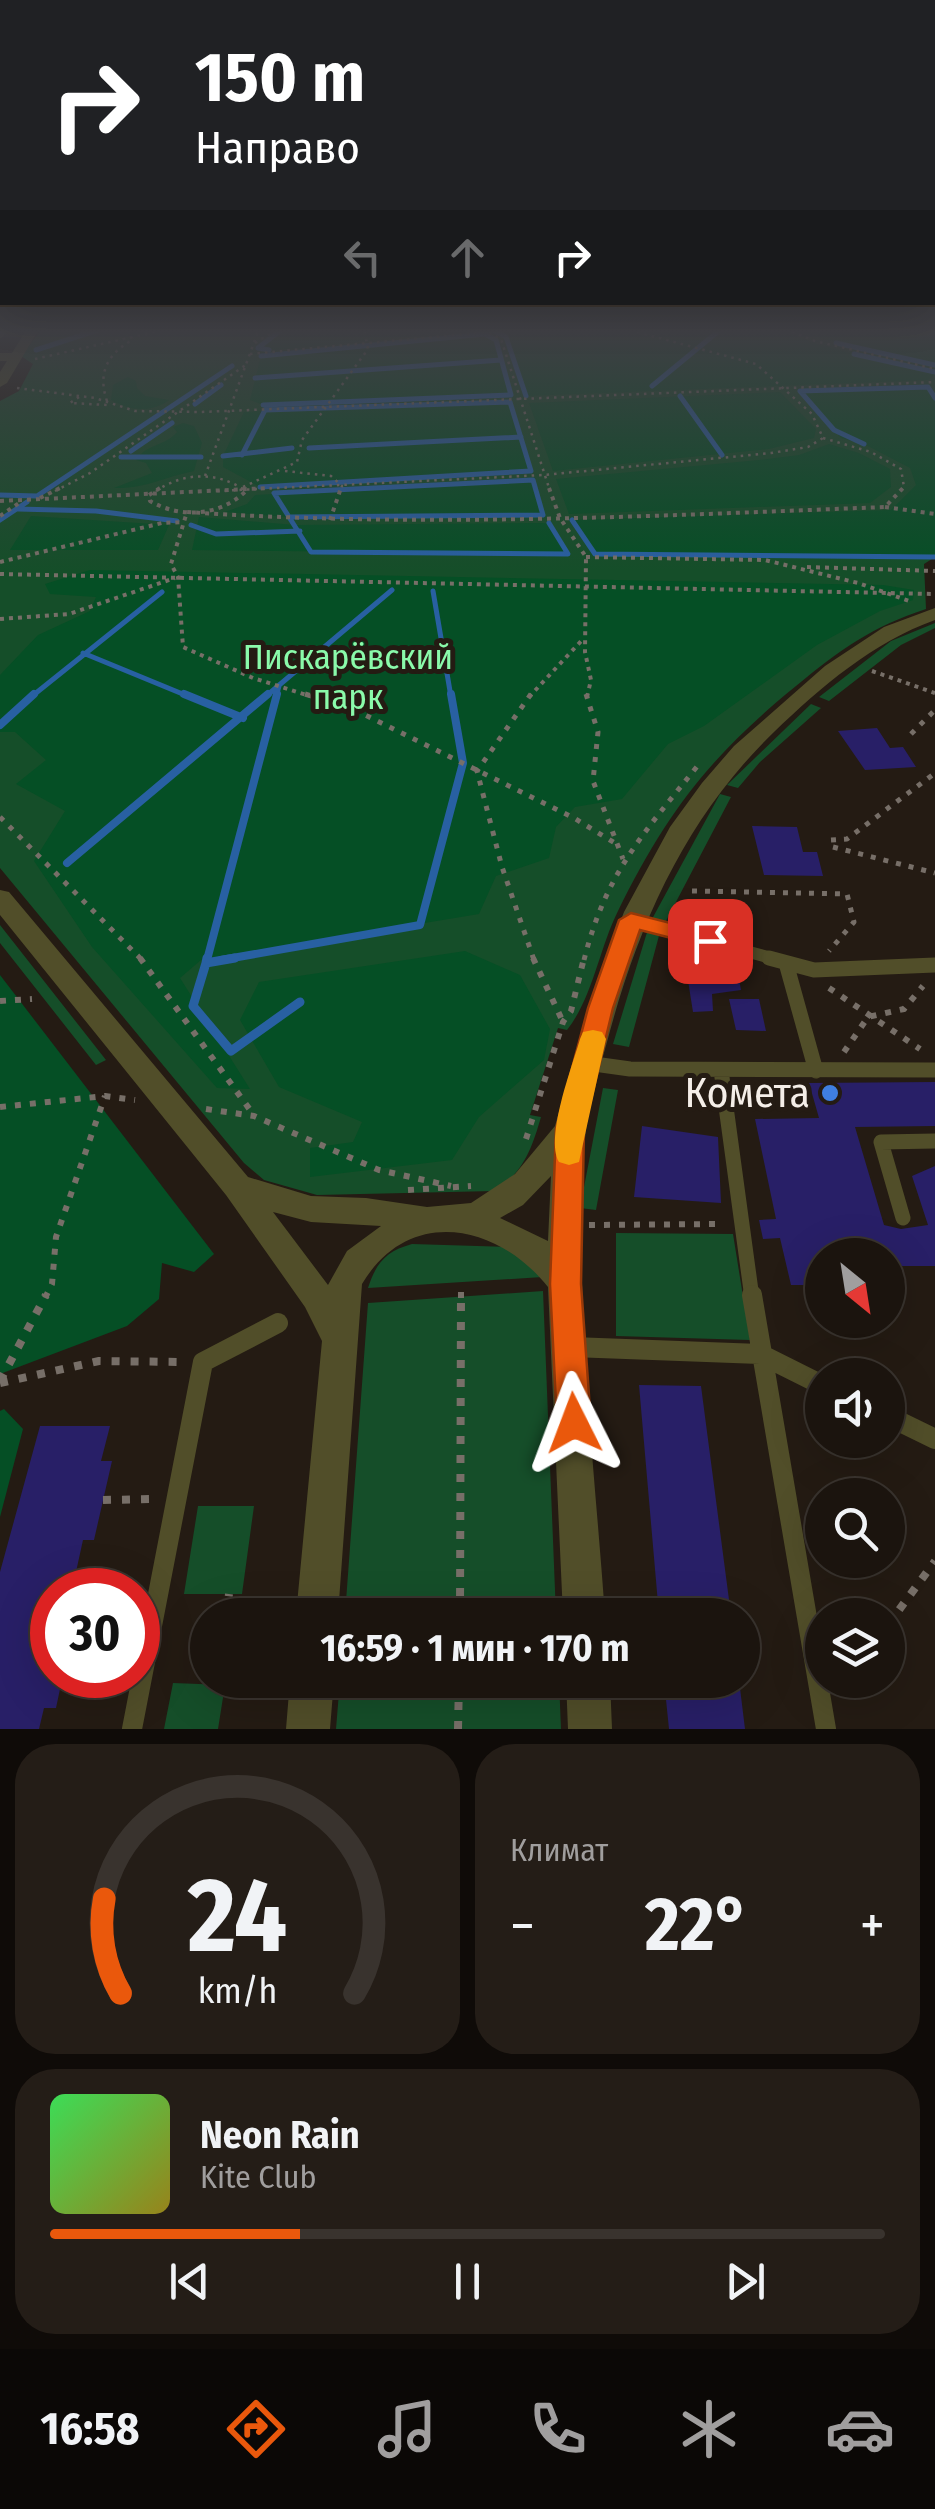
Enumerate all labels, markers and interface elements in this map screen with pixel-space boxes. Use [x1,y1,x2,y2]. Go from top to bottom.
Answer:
text: 150 m [195,36,365,120]
icon: right [30,40,160,170]
text: Направо [195,121,360,175]
icon: left [335,230,390,285]
icon: ahead [440,230,495,285]
icon: right [545,230,600,285]
park label: Пискарёвский парк [243,636,453,718]
pin [668,899,753,984]
icon: arrive [683,914,738,969]
place label: Комета [685,1068,810,1118]
marker: Комета [819,1082,841,1104]
north arrow [805,1238,905,1338]
map controls [805,1238,905,1698]
button: sound [805,1358,905,1458]
position arrow [522,1371,626,1475]
button: search [805,1478,905,1578]
speed limit sign: 30 [30,1568,160,1698]
button: layers [805,1598,905,1698]
text: 16:59 · 1 мин · 170 m [320,1625,630,1671]
text: Климат [510,1831,608,1869]
text: 24 [187,1854,287,1979]
text: 22° [645,1880,750,1970]
text: − [510,1893,535,1959]
text: + [860,1893,885,1959]
text: km/h [198,1970,277,2012]
text: Neon Rain [200,2112,360,2158]
text: Kite Club [200,2158,316,2196]
icon: previous [162,2254,217,2309]
icon: pause [440,2254,495,2309]
icon: next [718,2254,773,2309]
icon: directions [221,2394,291,2464]
icon: music [372,2394,442,2464]
icon: phone [523,2394,593,2464]
icon: climate [674,2394,744,2464]
icon: car [825,2394,895,2464]
text: 16:58 [40,2402,140,2456]

